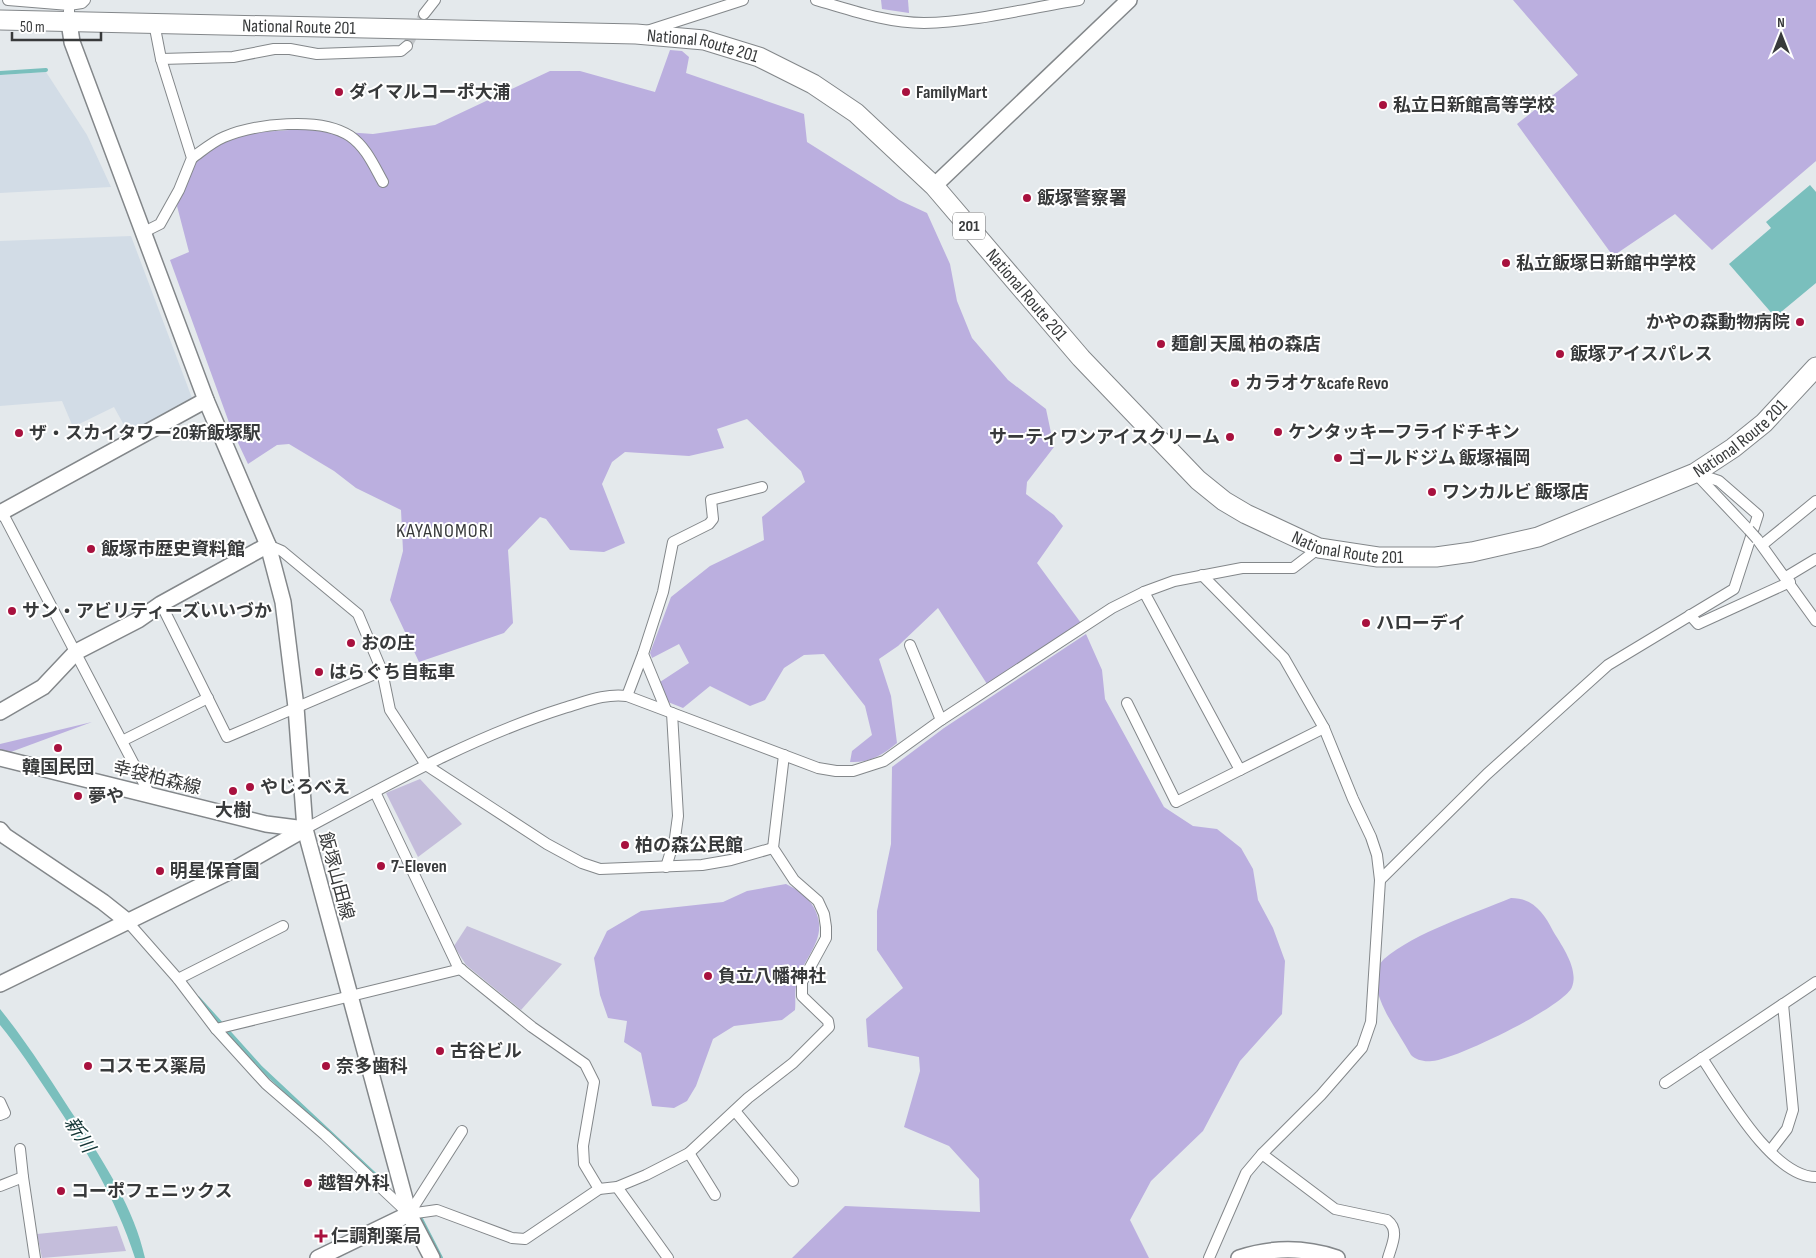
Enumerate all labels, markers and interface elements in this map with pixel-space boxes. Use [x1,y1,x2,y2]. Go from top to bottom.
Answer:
scale bar [12,10,101,42]
north arrow [1756,10,1806,60]
text: N [1777,14,1785,31]
street label: National Route 201 [242,15,357,38]
text: 50 m [20,18,45,37]
street label: National Route 201 [646,25,762,67]
place label: ダイマルコーポ大浦 [349,82,511,103]
place label: FamilyMart [916,82,988,103]
marker: ダイマルコーポ大浦 [333,86,345,98]
marker: FamilyMart [900,86,912,98]
place label: 私立日新館高等学校 [1393,95,1555,116]
marker: 私立日新館高等学校 [1377,99,1389,111]
place label: 飯塚警察署 [1037,188,1127,209]
marker: 飯塚警察署 [1021,192,1033,204]
road number: 201 [953,212,985,240]
street label: National Route 201 [982,245,1072,345]
place label: 私立飯塚日新館中学校 [1516,253,1696,274]
marker: 私立飯塚日新館中学校 [1500,257,1512,269]
place label: かやの森動物病院 [1646,312,1790,333]
marker: かやの森動物病院 [1794,316,1806,328]
place label: 麺創 天風 柏の森店 [1171,334,1321,355]
marker: 麺創 天風 柏の森店 [1155,338,1167,350]
place label: 飯塚アイスパレス [1570,344,1713,365]
marker: 飯塚アイスパレス [1554,348,1566,360]
place label: カラオケ&cafe Revo [1245,373,1389,394]
marker: カラオケ&cafe Revo [1229,377,1241,389]
street label: National Route 201 [1689,395,1792,482]
place label: ケンタッキーフライドチキン [1288,422,1520,443]
place label: ザ・スカイタワー20新飯塚駅 [29,423,261,444]
marker: ケンタッキーフライドチキン [1272,426,1284,438]
marker: ザ・スカイタワー20新飯塚駅 [13,427,25,439]
place label: サーティワンアイスクリーム [989,427,1220,448]
marker: サーティワンアイスクリーム [1224,431,1236,443]
place label: ゴールドジム 飯塚福岡 [1348,448,1531,469]
marker: ゴールドジム 飯塚福岡 [1332,452,1344,464]
place label: ワンカルビ 飯塚店 [1442,482,1589,503]
marker: ワンカルビ 飯塚店 [1426,486,1438,498]
district label: KAYANOMORI [396,519,494,543]
street label: National Route 201 [1289,526,1404,568]
place label: 飯塚市歴史資料館 [101,539,245,560]
marker: 飯塚市歴史資料館 [85,543,97,555]
place label: サン・アビリティーズいいづか [22,601,272,622]
marker: サン・アビリティーズいいづか [6,605,18,617]
place label: ハローデイ [1376,613,1466,634]
marker: ハローデイ [1360,617,1372,629]
place label: おの庄 [361,633,415,654]
marker: おの庄 [345,637,357,649]
place label: はらぐち自転車 [329,662,455,683]
marker: はらぐち自転車 [313,666,325,678]
marker: 韓国民団 [52,742,64,754]
place label: 韓国民団 [22,757,94,778]
street label: 幸袋柏森線 [111,757,203,799]
place label: やじろべえ [260,777,350,798]
marker: やじろべえ [244,781,256,793]
marker: 大樹 [227,785,239,797]
place label: 夢や [88,786,124,807]
marker: 夢や [72,790,84,802]
place label: 大樹 [215,800,251,821]
street label: 飯塚山田線 [314,830,358,922]
place label: 柏の森公民館 [635,835,743,856]
marker: 柏の森公民館 [619,839,631,851]
place label: 7-Eleven [391,856,447,877]
marker: 7-Eleven [375,860,387,872]
place label: 明星保育園 [170,861,260,882]
marker: 明星保育園 [154,865,166,877]
place label: 負立八幡神社 [718,966,826,987]
marker: 負立八幡神社 [702,970,714,982]
place label: 古谷ビル [450,1041,522,1062]
marker: 古谷ビル [434,1045,446,1057]
place label: コスモス薬局 [98,1056,206,1077]
place label: 奈多歯科 [336,1056,408,1077]
marker: コスモス薬局 [82,1060,94,1072]
marker: 奈多歯科 [320,1060,332,1072]
water label: 新川 [59,1113,100,1159]
place label: 越智外科 [318,1173,390,1194]
marker: 越智外科 [302,1177,314,1189]
place label: コーポフェニックス [71,1181,232,1202]
marker: コーポフェニックス [55,1185,67,1197]
place label: 仁調剤薬局 [331,1226,421,1247]
marker: 仁調剤薬局 [315,1230,327,1242]

